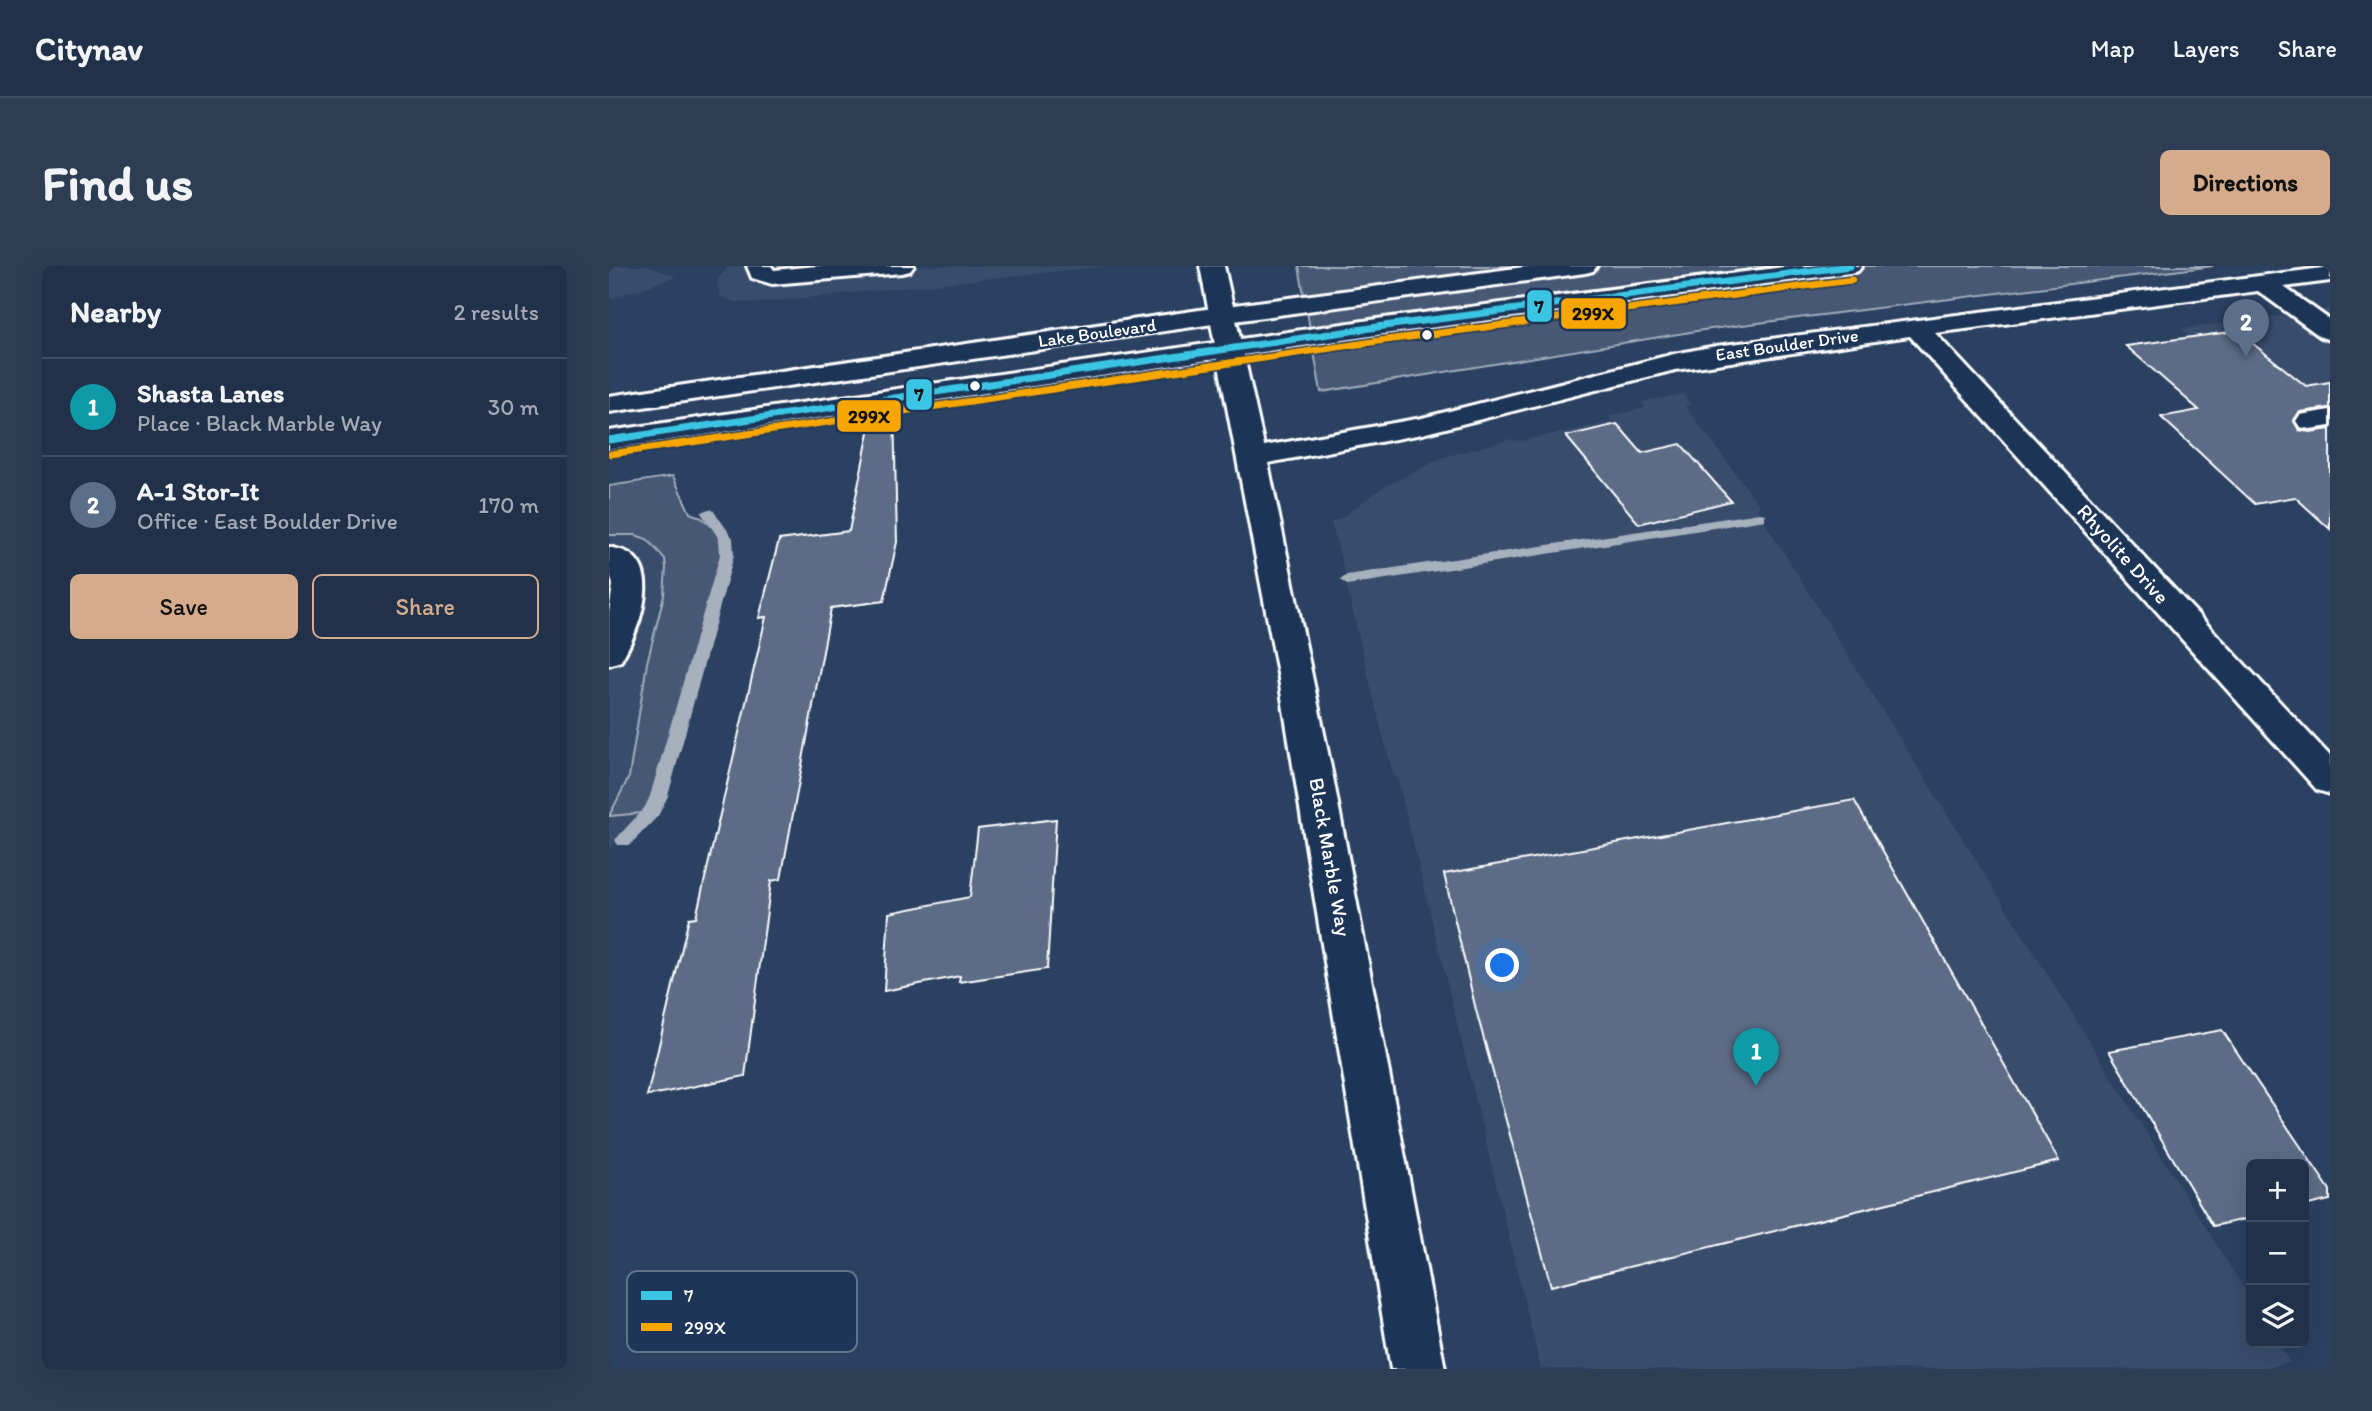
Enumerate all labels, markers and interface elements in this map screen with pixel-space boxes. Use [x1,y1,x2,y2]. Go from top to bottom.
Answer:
text: Citynav [35,29,143,68]
text: Map [2091,34,2135,63]
text: Layers [2173,34,2240,63]
text: Share [2278,34,2337,63]
button: Directions [2160,150,2330,215]
text: Find us [42,153,193,212]
line badge: 7 [1526,289,1553,323]
text: Nearby [70,293,161,330]
text: 7 [1533,295,1544,318]
line badge: 299X [1560,297,1627,330]
text: 2 results [453,298,539,326]
pin: 2 [2223,299,2269,357]
text: 299X [1572,302,1615,325]
street label: Lake Boulevard [1037,314,1158,352]
street label: East Boulder Drive [1714,324,1860,366]
unlabelled marker [1420,328,1434,342]
text: Shasta Lanes [137,377,284,409]
line badge: 7 [905,378,933,411]
unlabelled marker [968,379,982,393]
text: 7 [913,383,924,406]
text: 1 [88,393,98,421]
text: 30 m [488,393,539,421]
line badge: 299X [836,399,902,433]
text: 299X [848,405,891,428]
text: Place · Black Marble Way [137,409,382,437]
text: A-1 Stor-It [137,475,259,507]
text: 2 [87,491,99,519]
text: 170 m [478,491,539,519]
street label: Rhyolite Drive [2072,499,2175,609]
text: Office · East Boulder Drive [137,507,398,535]
button: Save [70,574,298,639]
button: Share [312,574,539,639]
street label: Black Marble Way [1304,776,1357,938]
your location [1485,948,1519,982]
pin: 1 [1733,1028,1779,1086]
map controls [2246,1159,2309,1348]
button: + [2246,1159,2309,1222]
button: − [2246,1222,2309,1285]
legend [627,1271,857,1352]
text: 7 [684,1284,693,1307]
button: layers [2246,1285,2309,1348]
text: 299X [684,1316,726,1339]

